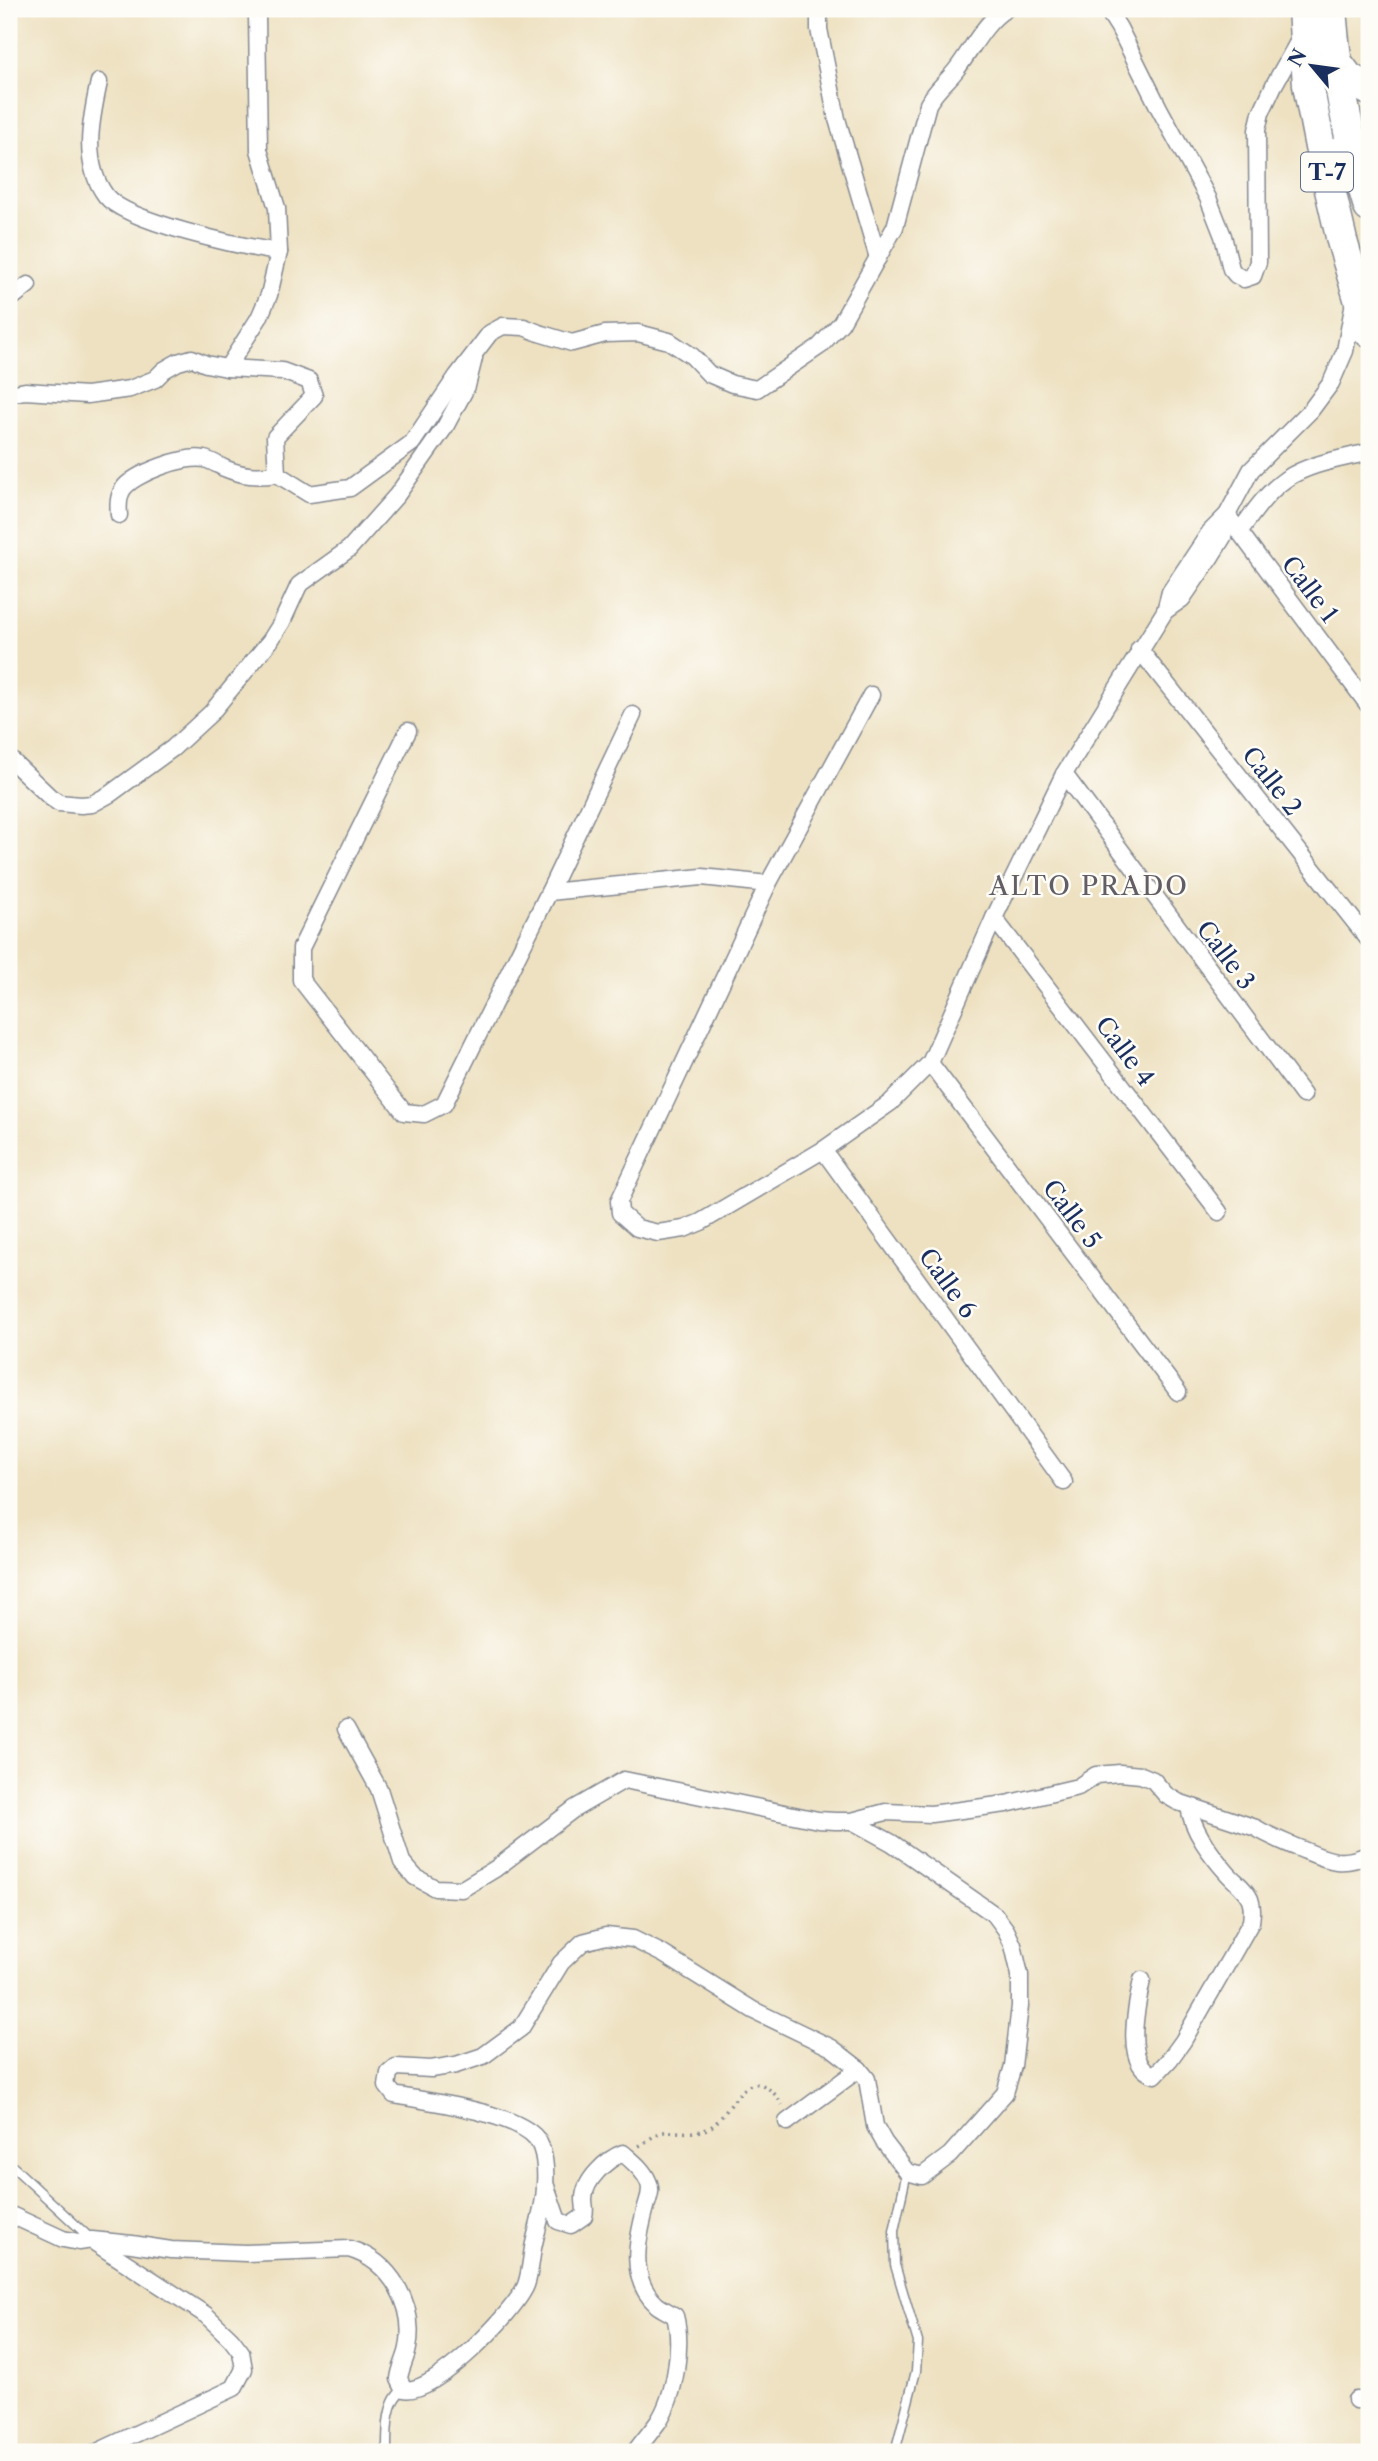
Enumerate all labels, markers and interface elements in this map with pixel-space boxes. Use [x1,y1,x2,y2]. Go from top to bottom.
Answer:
north arrow [1276,32,1346,102]
text: N [1284,45,1312,71]
road number: T-7 [1301,153,1353,192]
street label: Calle 1 [1276,550,1344,628]
street label: Calle 2 [1236,741,1308,821]
district label: ALTO PRADO [988,870,1189,902]
street label: Calle 3 [1191,915,1261,995]
street label: Calle 4 [1090,1011,1160,1091]
street label: Calle 5 [1037,1174,1107,1254]
street label: Calle 6 [913,1242,983,1324]

